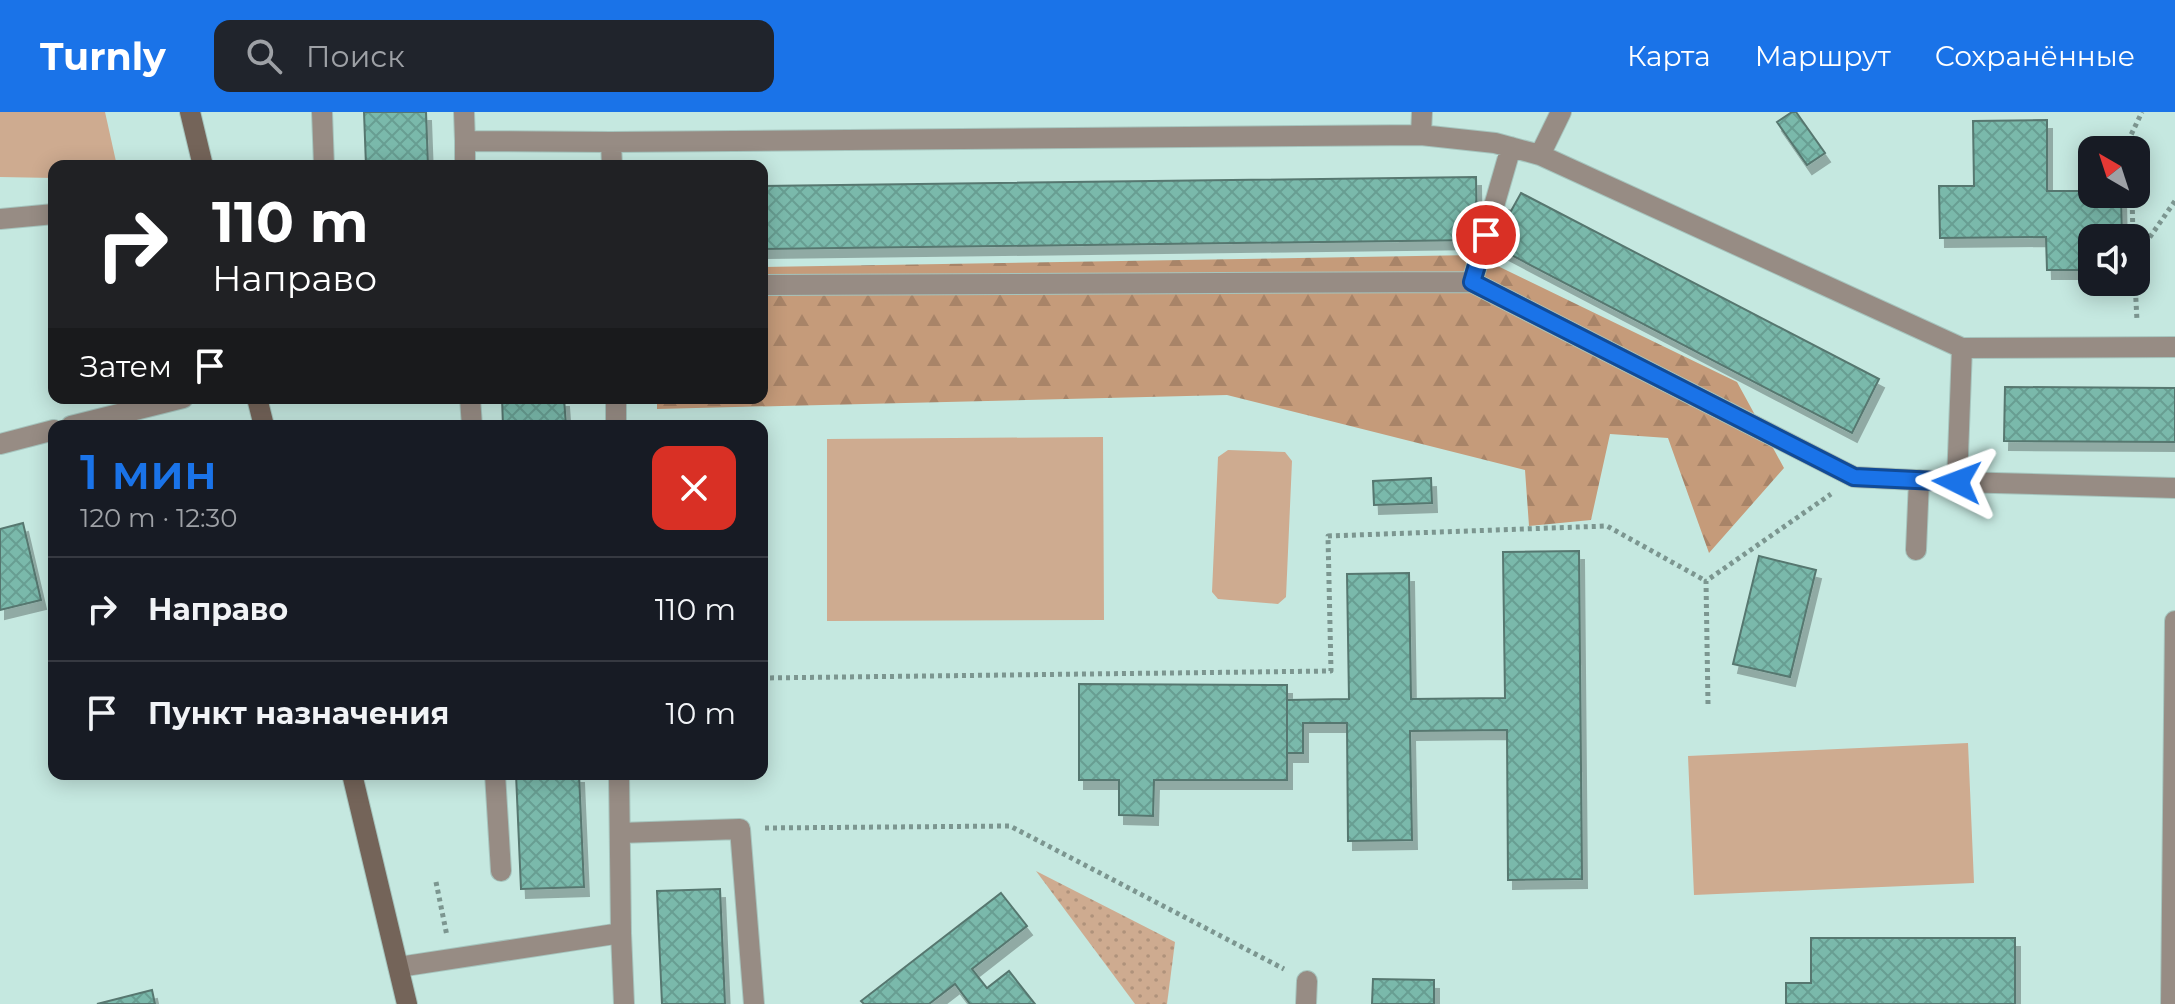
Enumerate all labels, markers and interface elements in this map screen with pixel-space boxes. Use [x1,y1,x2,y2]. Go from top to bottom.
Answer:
search box [214,20,774,92]
text: Turnly [40,33,166,80]
icon: search [242,34,286,78]
text: Поиск [306,38,405,75]
text: Карта [1627,39,1711,73]
text: Маршрут [1755,39,1891,73]
text: Сохранённые [1935,39,2135,73]
north arrow [2078,136,2150,208]
map controls [2078,136,2150,296]
text: 110 m [212,188,369,256]
icon: right [80,192,184,296]
pin [1452,201,1520,269]
icon: arrive [1464,213,1508,257]
button: sound [2078,224,2150,296]
text: Направо [212,256,377,300]
icon: arrive [188,344,232,388]
text: Затем [80,348,172,385]
position arrow [1915,440,1999,524]
text: 1 мин [80,443,217,501]
button: close [652,446,736,530]
text: 120 m · 12:30 [80,502,237,534]
icon: right [80,587,124,631]
text: Направо [148,591,288,628]
text: 110 m [655,591,736,628]
icon: arrive [80,691,124,735]
text: Пункт назначения [148,695,449,732]
text: 10 m [666,695,736,732]

